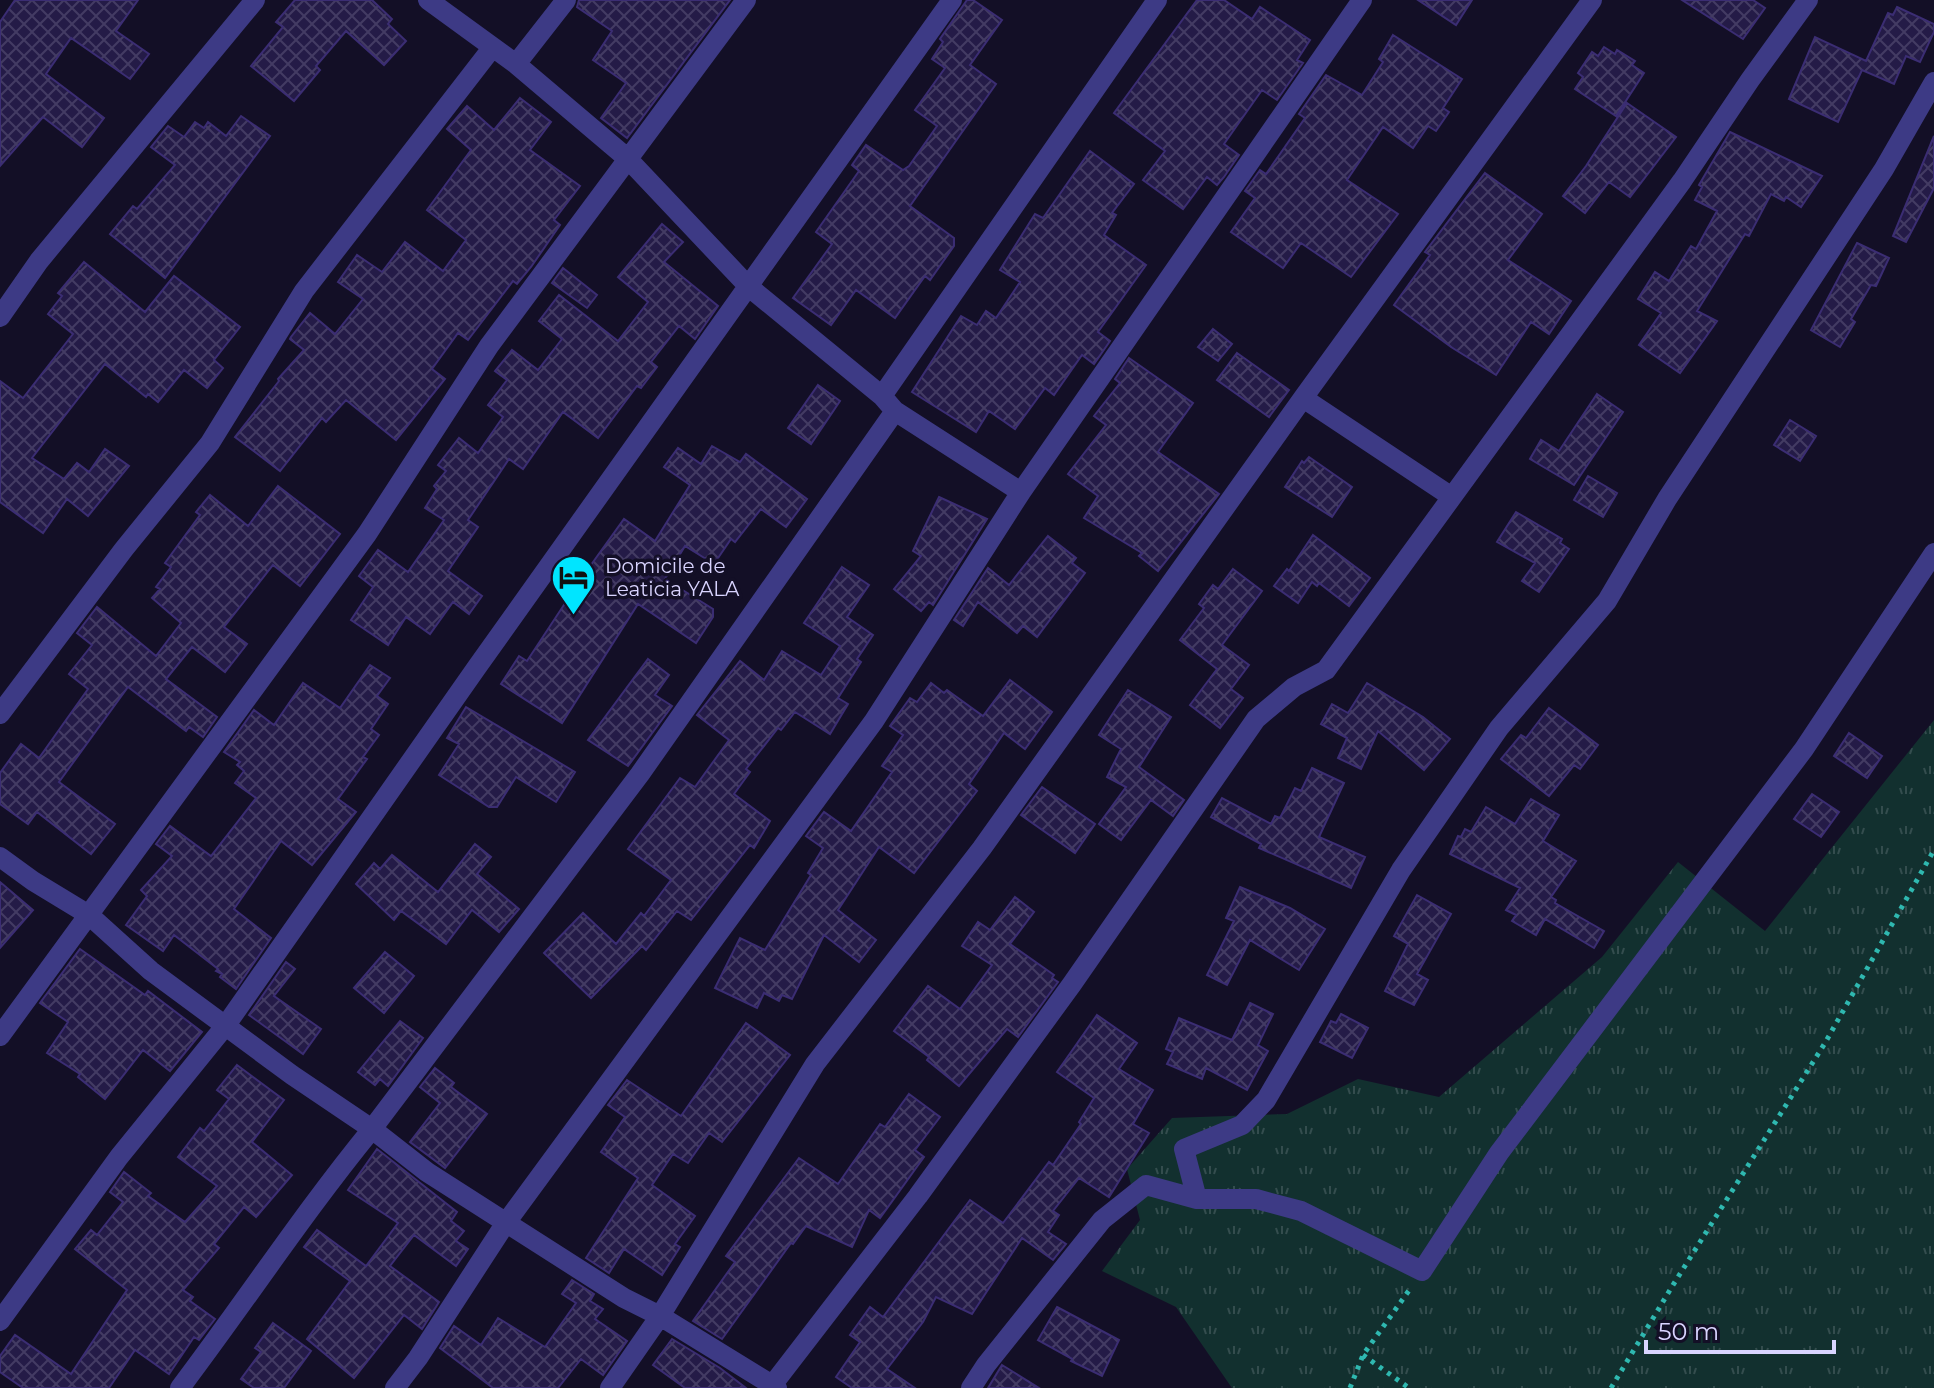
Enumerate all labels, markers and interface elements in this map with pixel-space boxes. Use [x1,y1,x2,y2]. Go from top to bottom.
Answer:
hotel icon: Domicile de Leaticia YALA [550,553,598,616]
place label: Domicile de Leaticia YALA [605,554,740,601]
scale bar [1646,1304,1834,1354]
text: 50 m [1658,1317,1719,1346]

